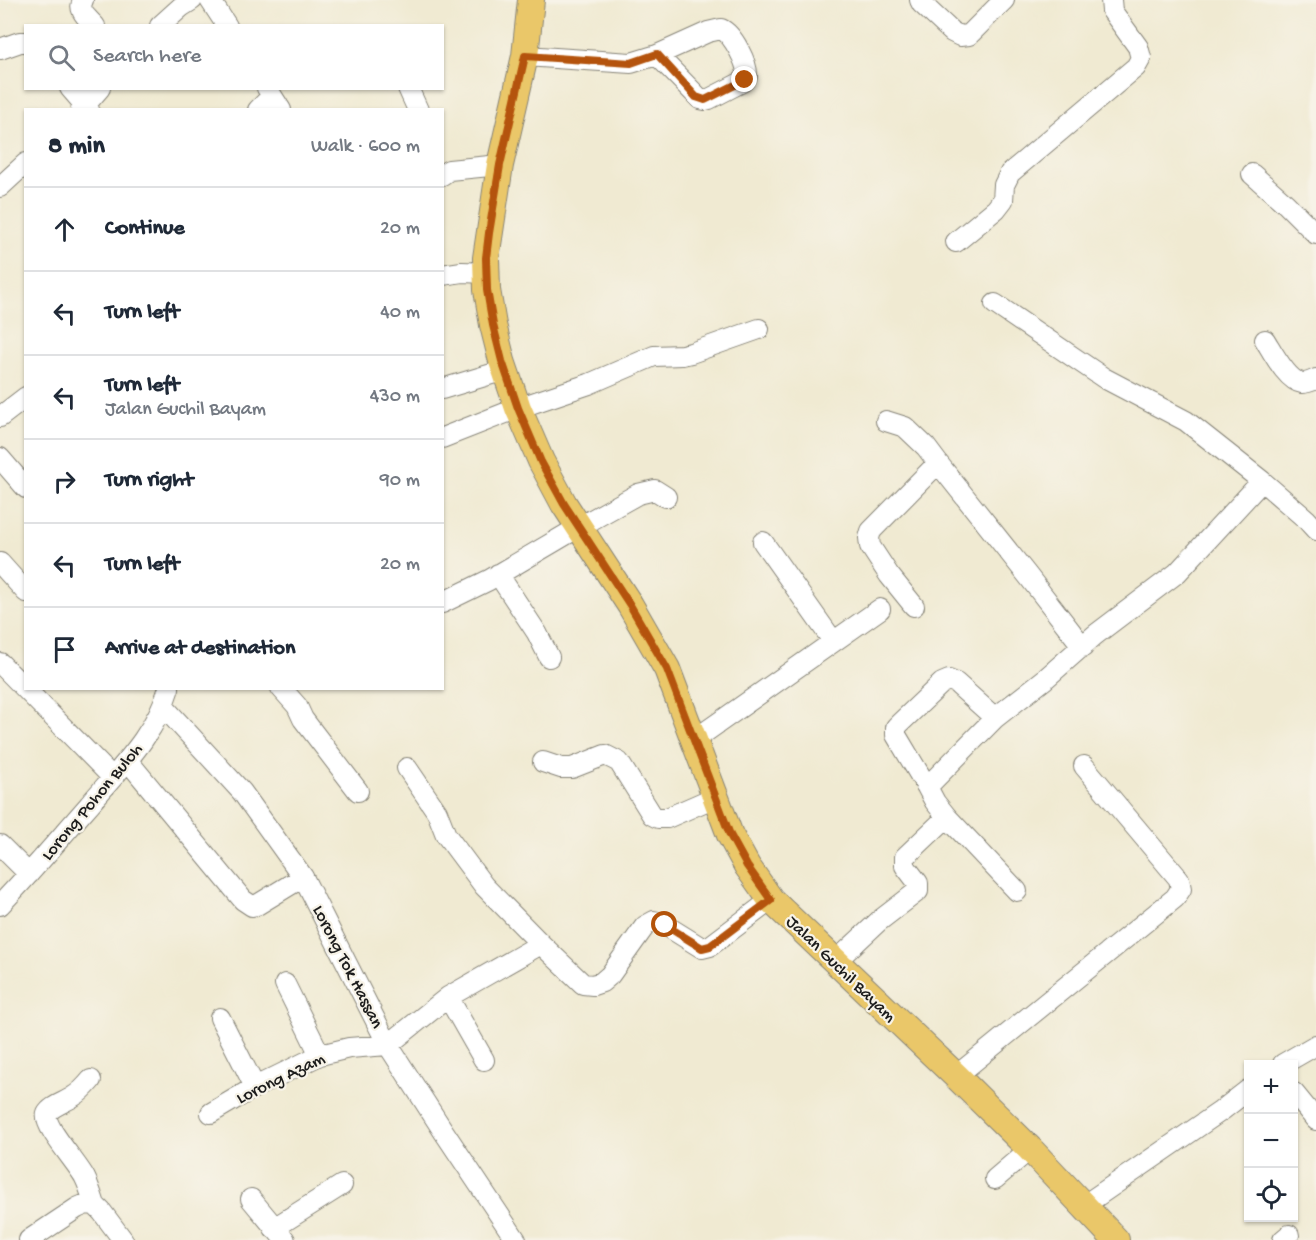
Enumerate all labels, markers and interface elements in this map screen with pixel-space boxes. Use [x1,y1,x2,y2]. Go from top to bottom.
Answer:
search box [24,24,444,90]
icon: search [45,41,78,74]
text: Search here [93,44,201,70]
route end [731,66,757,92]
text: 8 min [48,132,105,163]
text: Walk · 600 m [311,136,420,159]
icon: ahead [48,213,81,246]
text: Continue [105,216,185,242]
text: 20 m [380,218,420,241]
icon: left [48,297,81,330]
text: Turn left [105,300,179,326]
text: 40 m [380,302,420,325]
text: Turn left [105,373,179,399]
icon: left [48,381,81,414]
text: 430 m [370,386,420,409]
text: Jalan Guchil Bayam [105,399,266,422]
icon: right [48,465,81,498]
text: Turn right [105,468,193,494]
text: 90 m [380,470,420,493]
icon: left [48,549,81,582]
text: Turn left [105,552,179,578]
text: 20 m [380,554,420,577]
icon: arrive [48,633,81,666]
text: Arrive at destination [105,636,295,662]
street label: Lorong Pohon Buloh [38,740,148,865]
street label: Lorong Tok Hassan [307,902,387,1033]
route start [651,911,677,937]
street label: Jalan Guchil Bayam [781,912,900,1028]
street label: Lorong Azam [233,1049,329,1110]
map controls [1244,1060,1298,1222]
button: + [1244,1060,1298,1114]
button: − [1244,1114,1298,1168]
button: locate [1244,1168,1298,1222]

